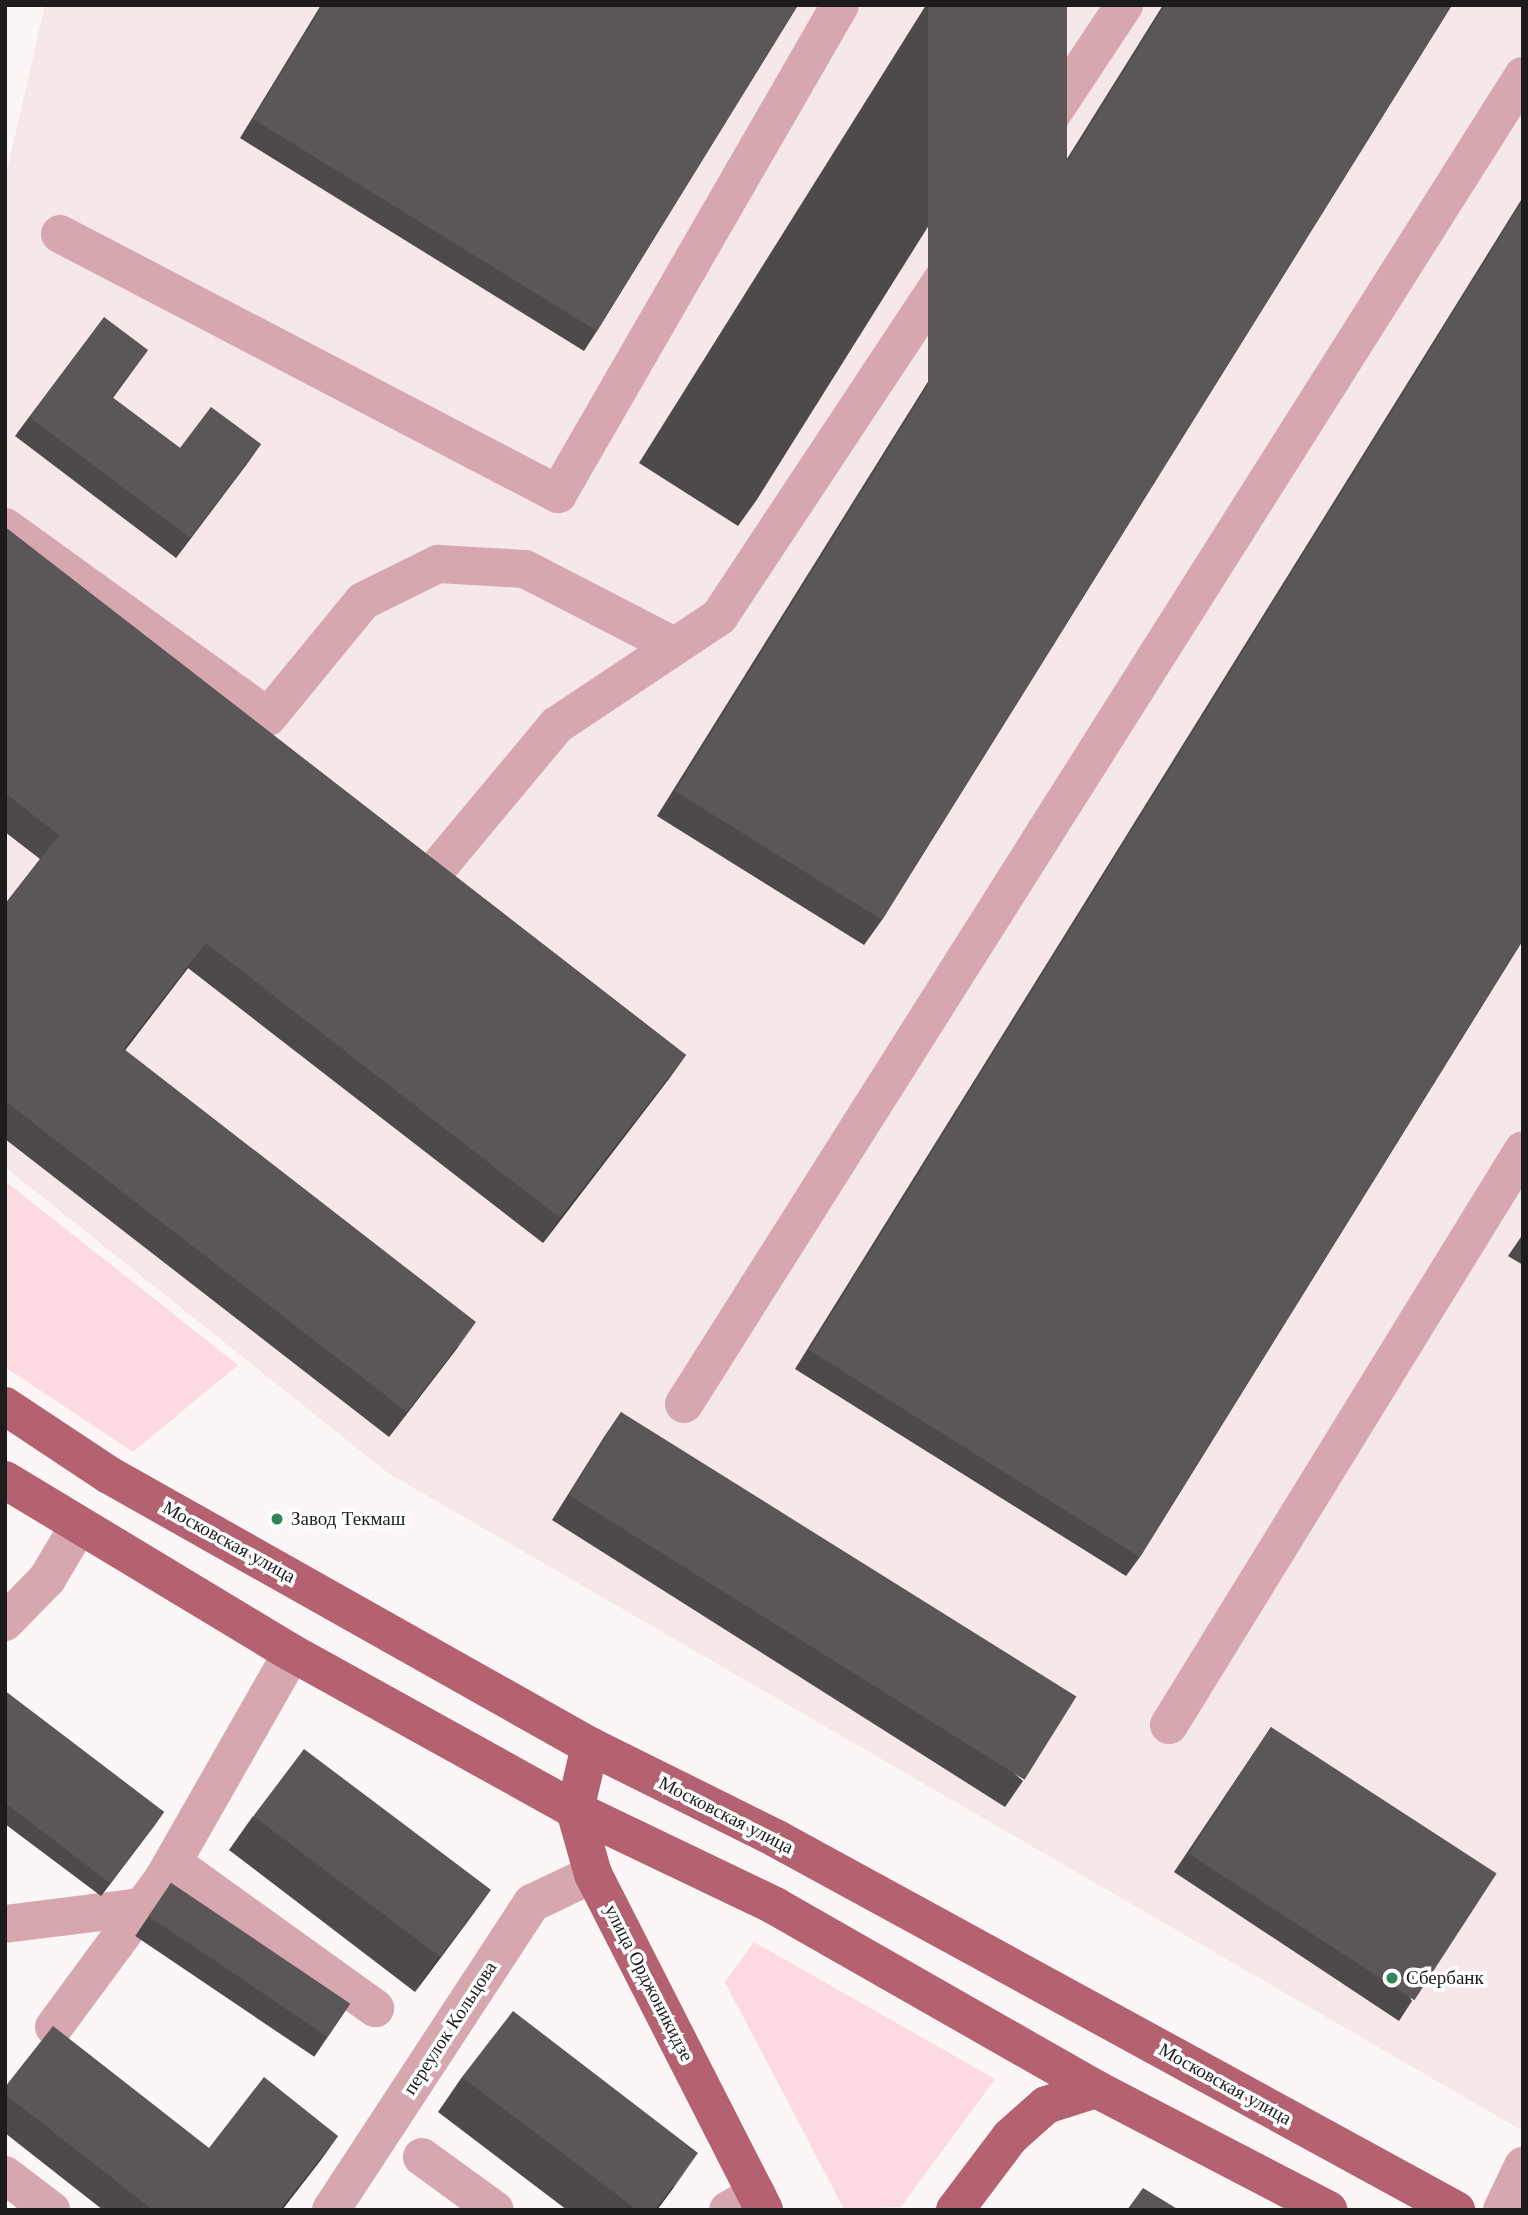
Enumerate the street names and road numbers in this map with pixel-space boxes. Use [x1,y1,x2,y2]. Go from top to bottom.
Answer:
street label: Московская улица [159,1496,299,1588]
street label: Московская улица [655,1771,797,1859]
street label: улица Орджоникидзе [600,1901,698,2065]
street label: переулок Кольцова [398,1957,502,2099]
street label: Московская улица [1155,2038,1295,2130]

